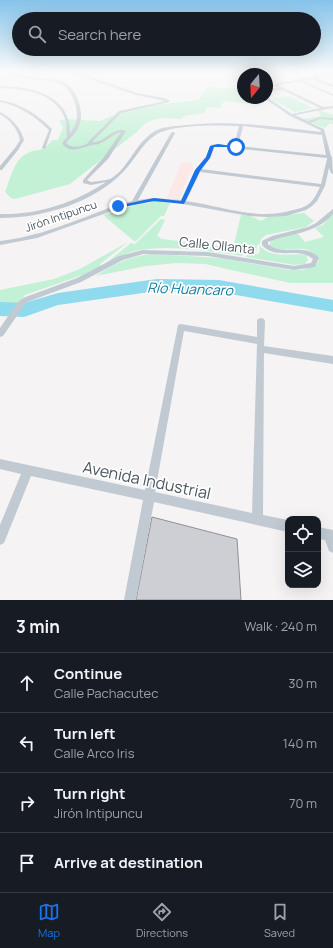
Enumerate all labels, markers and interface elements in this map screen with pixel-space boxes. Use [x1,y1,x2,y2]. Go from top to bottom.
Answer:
search box [12,12,321,56]
icon: search [26,23,48,45]
text: Search here [58,24,141,45]
north arrow [237,68,273,104]
route start [227,138,245,156]
street label: Jirón Intipuncu [23,196,99,235]
route end [109,197,127,215]
street label: Calle Ollanta [178,232,256,258]
water label: Río Huancaro [147,278,234,300]
street label: Avenida Industrial [81,456,213,504]
map controls [285,516,321,588]
button: locate [285,516,321,552]
button: layers [285,552,321,588]
text: 3 min [16,615,60,638]
text: Walk · 240 m [244,617,317,635]
text: Continue [54,663,122,684]
icon: ahead [16,672,38,694]
text: 30 m [288,674,317,692]
text: Calle Pachacutec [54,684,158,702]
text: Turn left [54,723,116,744]
icon: left [16,732,38,754]
text: 140 m [283,734,317,752]
text: Calle Arco Iris [54,744,134,762]
text: Turn right [54,783,125,804]
icon: right [16,792,38,814]
text: 70 m [289,794,317,812]
text: Jirón Intipuncu [54,804,143,822]
icon: arrive [16,852,38,874]
text: Arrive at destination [54,852,203,873]
tab: Map [38,901,60,940]
tab: Directions [136,901,188,940]
tab: Saved [264,901,295,940]

